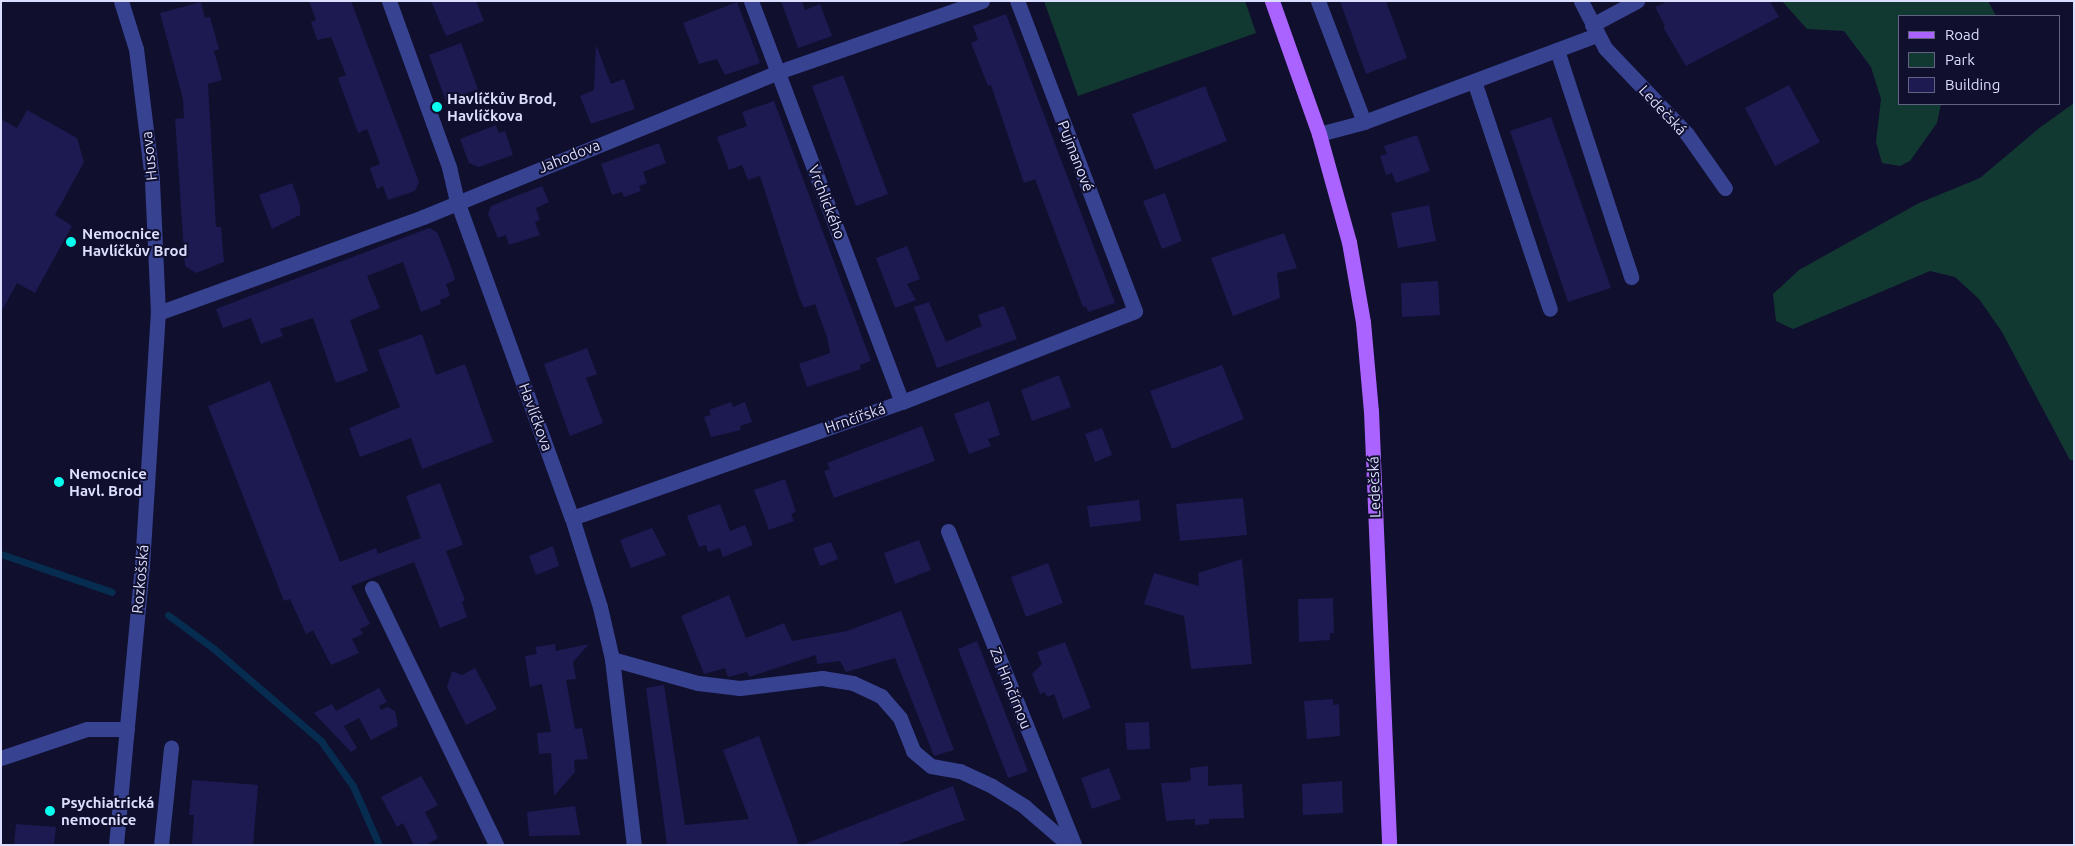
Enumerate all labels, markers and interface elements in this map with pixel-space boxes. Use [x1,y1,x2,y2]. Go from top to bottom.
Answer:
legend [1898,15,2060,105]
text: Road [1945,26,1980,43]
text: Park [1945,51,1975,68]
text: Building [1945,76,2000,93]
street label: Ledečská [1635,81,1691,139]
place label: Havlíčkův Brod, Havlíčkova [447,89,556,124]
marker: Havlíčkův Brod, Havlíčkova [431,101,443,113]
street label: Pujmanové [1054,118,1098,194]
street label: Husova [137,131,161,181]
street label: Jahodova [536,135,602,177]
street label: Vrchlického [805,162,849,242]
place label: Nemocnice Havlíčkův Brod [82,224,187,259]
marker: Nemocnice Havlíčkův Brod [64,235,78,249]
street label: Havlíčkova [515,381,557,453]
street label: Hrnčířská [822,399,888,437]
street label: Ledečská [1364,456,1384,518]
place label: Nemocnice Havl. Brod [69,464,147,499]
marker: Nemocnice Havl. Brod [53,476,65,488]
street label: Rozkošská [128,544,152,614]
street label: Za Hrnčírnou [986,644,1036,732]
place label: Psychiatrická nemocnice [61,793,154,828]
marker: Psychiatrická nemocnice [43,804,57,818]

